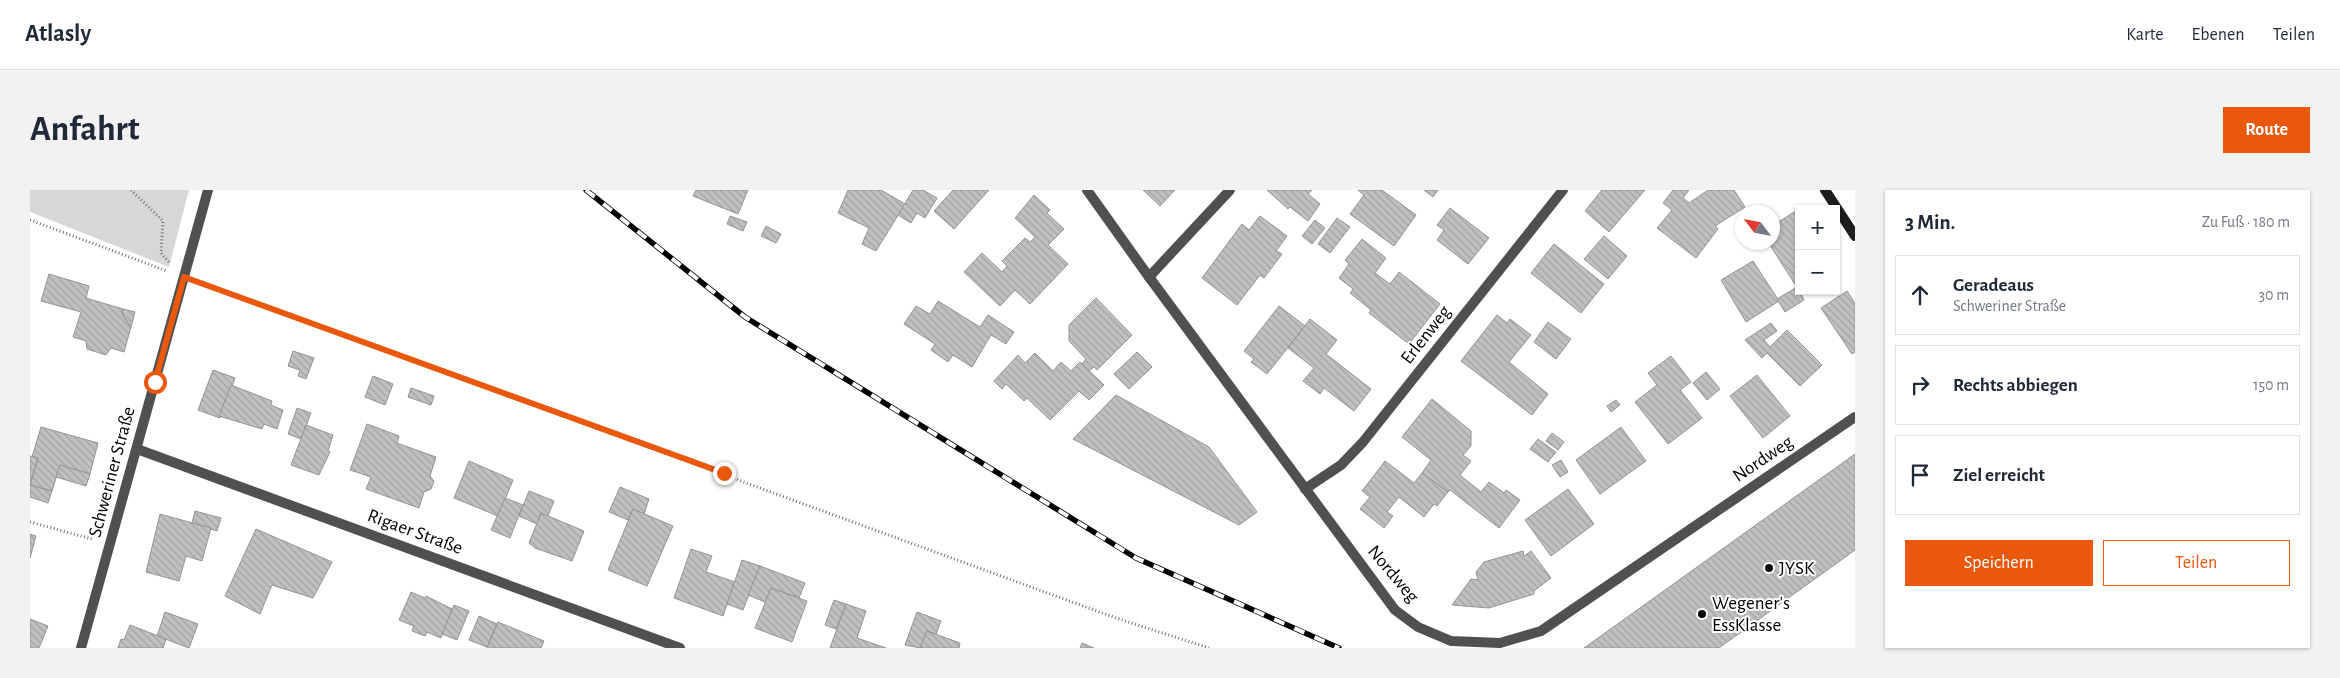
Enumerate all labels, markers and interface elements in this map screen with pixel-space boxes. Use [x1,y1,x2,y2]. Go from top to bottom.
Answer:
text: Atlasly [25,22,91,46]
text: Karte [2126,26,2164,44]
text: Ebenen [2192,26,2245,44]
text: Teilen [2273,26,2315,44]
button: Route [2223,107,2310,153]
text: Anfahrt [30,112,140,147]
north arrow [1735,205,1780,250]
map controls [1795,205,1840,295]
button: + [1795,205,1840,250]
text: 3 Min. [1905,212,1955,233]
text: Zu Fuß · 180 m [2202,214,2290,230]
button: − [1795,250,1840,295]
text: Geradeaus [1953,276,2034,295]
icon: ahead [1906,281,1934,309]
text: 30 m [2259,287,2289,303]
text: Schweriner Straße [1953,298,2066,314]
street label: Erlenweg [1397,302,1455,368]
route start [144,371,167,394]
icon: right [1906,371,1934,399]
text: Rechts abbiegen [1953,376,2078,395]
text: 150 m [2253,377,2289,393]
street label: Schweriner Straße [85,405,139,539]
street label: Nordweg [1729,432,1797,486]
icon: arrive [1906,461,1934,489]
route end [713,462,736,485]
text: Ziel erreicht [1953,466,2045,485]
street label: Rigaer Straße [365,506,465,558]
button: Speichern [1905,540,2093,586]
button: Teilen [2103,540,2290,586]
street label: Nordweg [1364,542,1423,607]
place label: JYSK [1779,559,1815,578]
marker: JYSK [1763,562,1775,574]
place label: Wegener's EssKlasse [1712,594,1790,635]
marker: Wegener's EssKlasse [1696,608,1708,620]

